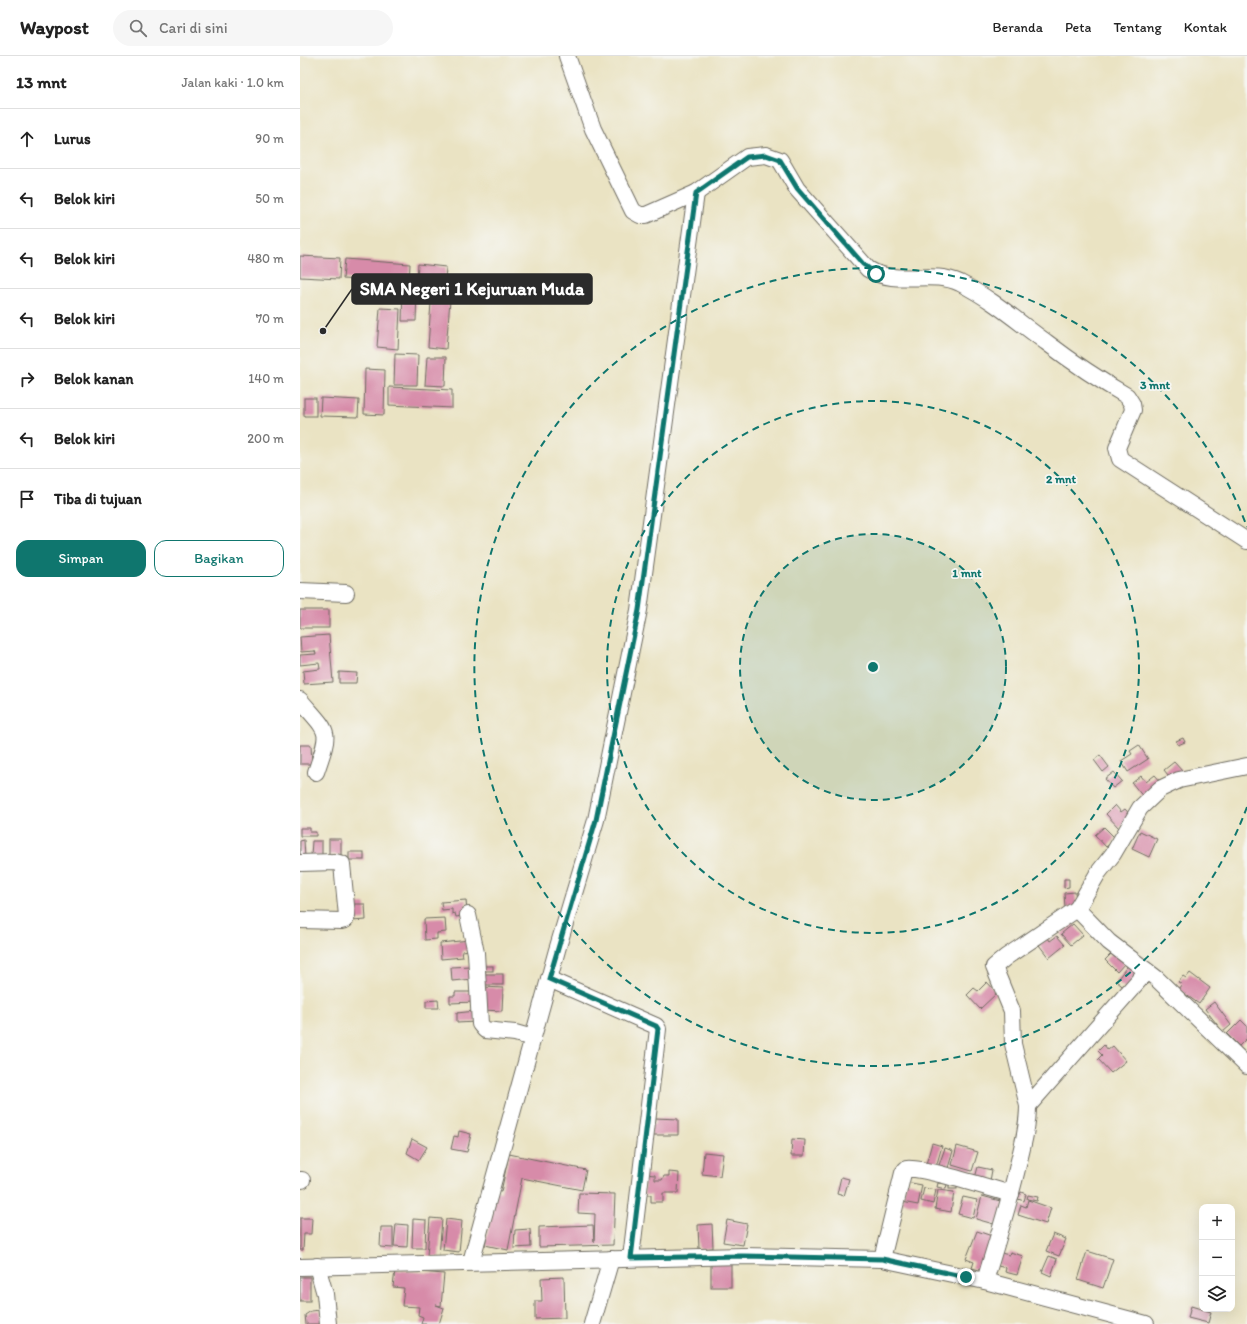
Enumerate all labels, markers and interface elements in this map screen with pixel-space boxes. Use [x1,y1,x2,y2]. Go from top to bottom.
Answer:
search box [113,10,393,46]
text: Waypost [20,16,89,39]
icon: search [127,17,149,39]
text: Cari di sini [159,19,228,37]
text: Beranda [992,19,1043,36]
text: Peta [1065,19,1091,36]
text: Tentang [1113,19,1162,36]
text: Kontak [1184,19,1227,36]
text: 13 mnt [16,72,67,92]
text: Jalan kaki · 1.0 km [181,75,284,90]
icon: ahead [16,128,38,150]
text: Lurus [54,130,91,148]
text: 90 m [255,131,284,146]
icon: left [16,188,38,210]
text: Belok kiri [54,190,115,208]
text: 50 m [255,191,284,206]
icon: left [16,248,38,270]
text: Belok kiri [54,250,115,268]
text: 480 m [247,251,284,266]
route start [867,265,885,283]
callout: SMA Negeri 1 Kejuruan Muda [352,274,592,304]
text: SMA Negeri 1 Kejuruan Muda [360,278,585,300]
icon: left [16,308,38,330]
text: Belok kiri [54,310,115,328]
text: 70 m [256,311,284,326]
icon: right [16,368,38,390]
text: Belok kanan [54,370,134,388]
text: 140 m [248,371,284,386]
text: 3 mnt [1140,378,1171,392]
icon: left [16,428,38,450]
text: Belok kiri [54,430,115,448]
text: 200 m [247,431,284,446]
text: 2 mnt [1046,472,1076,486]
icon: arrive [16,488,38,510]
text: Tiba di tujuan [54,490,142,508]
button: Simpan [16,540,146,577]
button: Bagikan [154,540,284,577]
text: 1 mnt [952,566,982,580]
centre of rings [866,660,880,674]
map controls [1199,1204,1235,1312]
button: + [1199,1204,1235,1240]
button: − [1199,1240,1235,1276]
route end [957,1268,975,1286]
button: layers [1199,1276,1235,1312]

